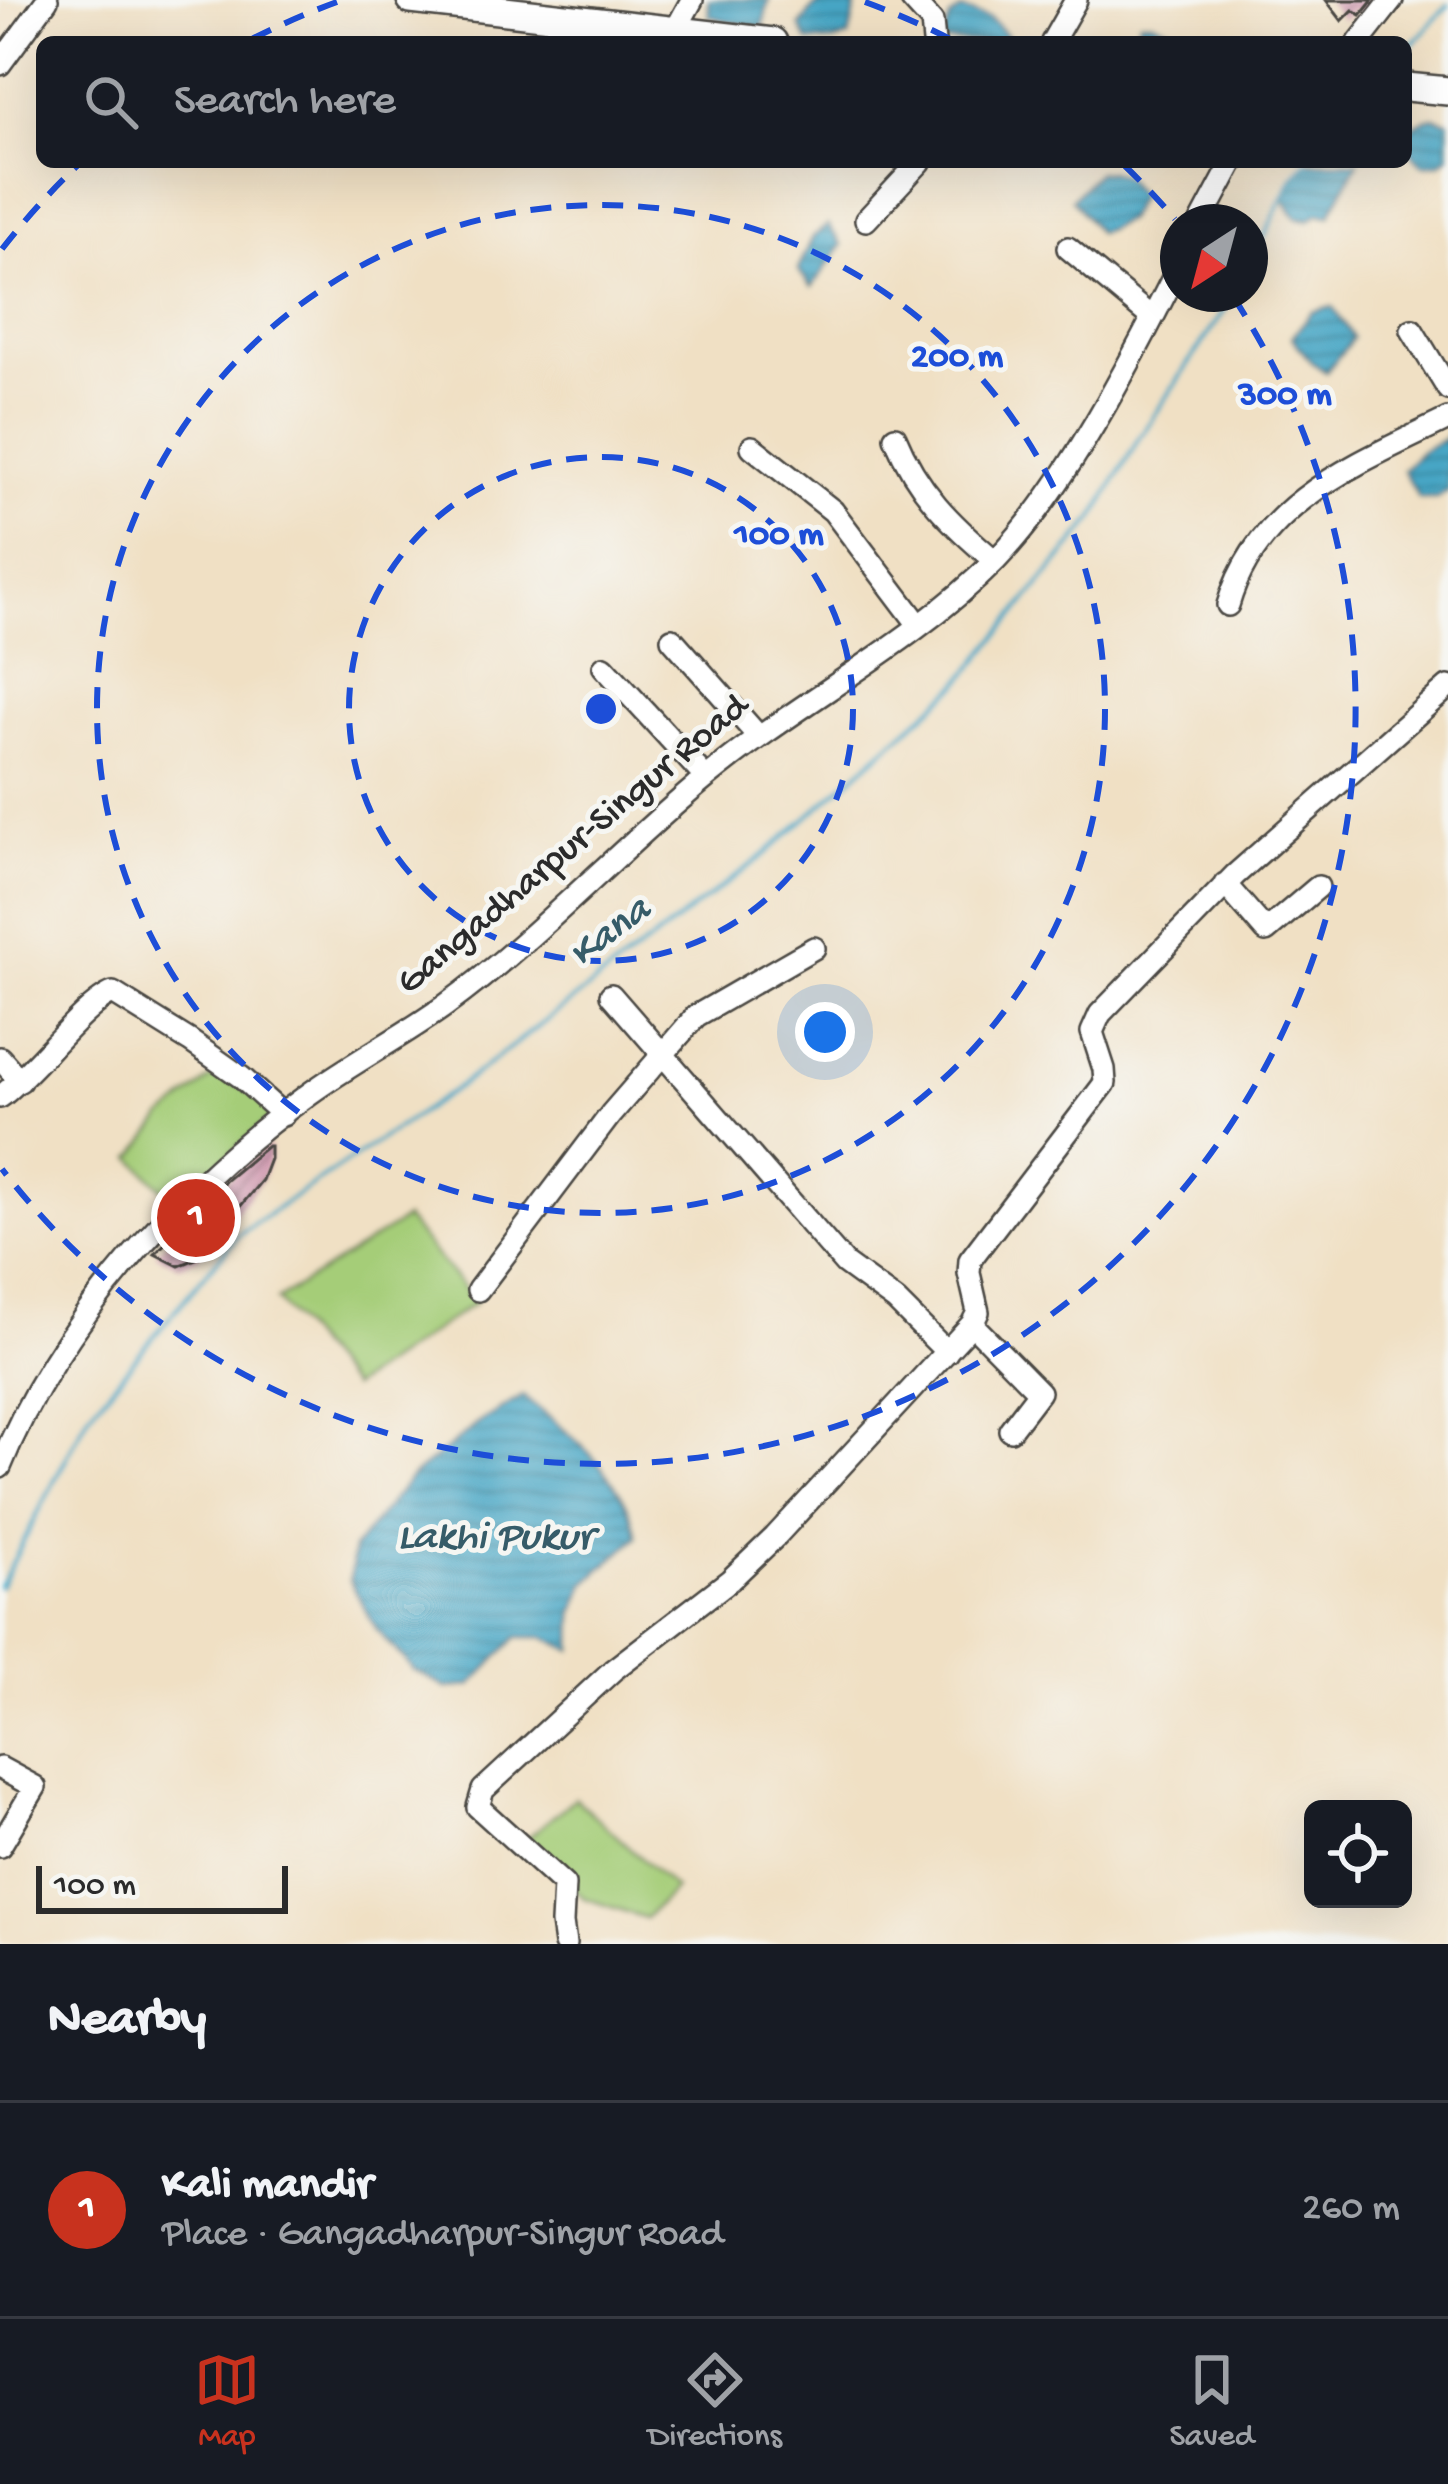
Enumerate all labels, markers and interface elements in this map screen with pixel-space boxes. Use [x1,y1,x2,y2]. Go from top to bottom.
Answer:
search box [36,36,1412,168]
icon: search [78,69,144,135]
text: Search here [174,76,396,129]
north arrow [1160,204,1268,312]
text: 200 m [911,337,1004,380]
text: 300 m [1237,375,1332,418]
text: 100 m [732,515,824,558]
street label: Gangadharpur-Singur Road [389,683,762,1007]
centre of rings [580,688,622,730]
water label: Kana [560,886,664,981]
your location [795,1002,855,1062]
pin: 1 [157,1173,235,1263]
water label: Lakhi Pukur [397,1515,601,1564]
map controls [1304,1800,1412,1908]
button: locate [1304,1800,1412,1908]
scale bar [36,1860,288,1913]
text: 100 m [54,1868,136,1906]
text: Nearby [48,1992,206,2052]
text: Kali mandir [162,2160,372,2213]
text: 1 [79,2187,95,2233]
text: 260 m [1302,2187,1400,2233]
text: Place · Gangadharpur-Singur Road [162,2213,723,2259]
tab: Map [194,2347,260,2457]
tab: Directions [648,2347,782,2457]
tab: Saved [1170,2347,1254,2457]

